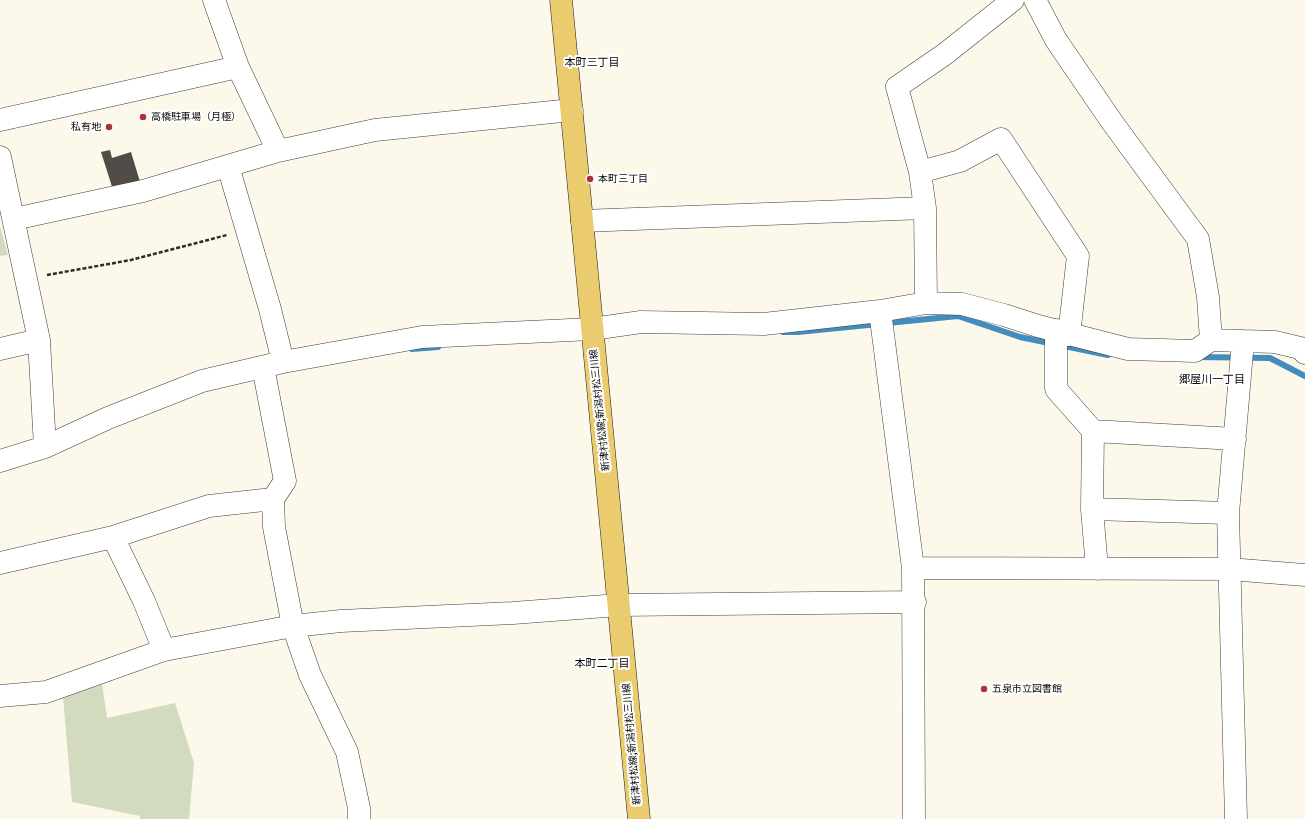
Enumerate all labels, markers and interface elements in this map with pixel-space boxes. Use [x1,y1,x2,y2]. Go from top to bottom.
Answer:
district label: 本町三丁目 [565,56,619,70]
place label: 高橋駐車場（月極） [151,111,241,123]
marker: 高橋駐車場（月極） [138,112,148,122]
place label: 私有地 [71,121,101,133]
marker: 私有地 [104,122,114,132]
place label: 本町三丁目 [598,173,648,185]
marker: 本町三丁目 [585,174,595,184]
street label: 新津村松線;新潟村松三川線 [588,348,612,472]
district label: 郷屋川一丁目 [1179,373,1245,387]
district label: 本町二丁目 [575,657,629,671]
street label: 新津村松線;新潟村松三川線 [621,682,643,806]
place label: 五泉市立図書館 [992,683,1062,695]
marker: 五泉市立図書館 [979,684,989,694]

